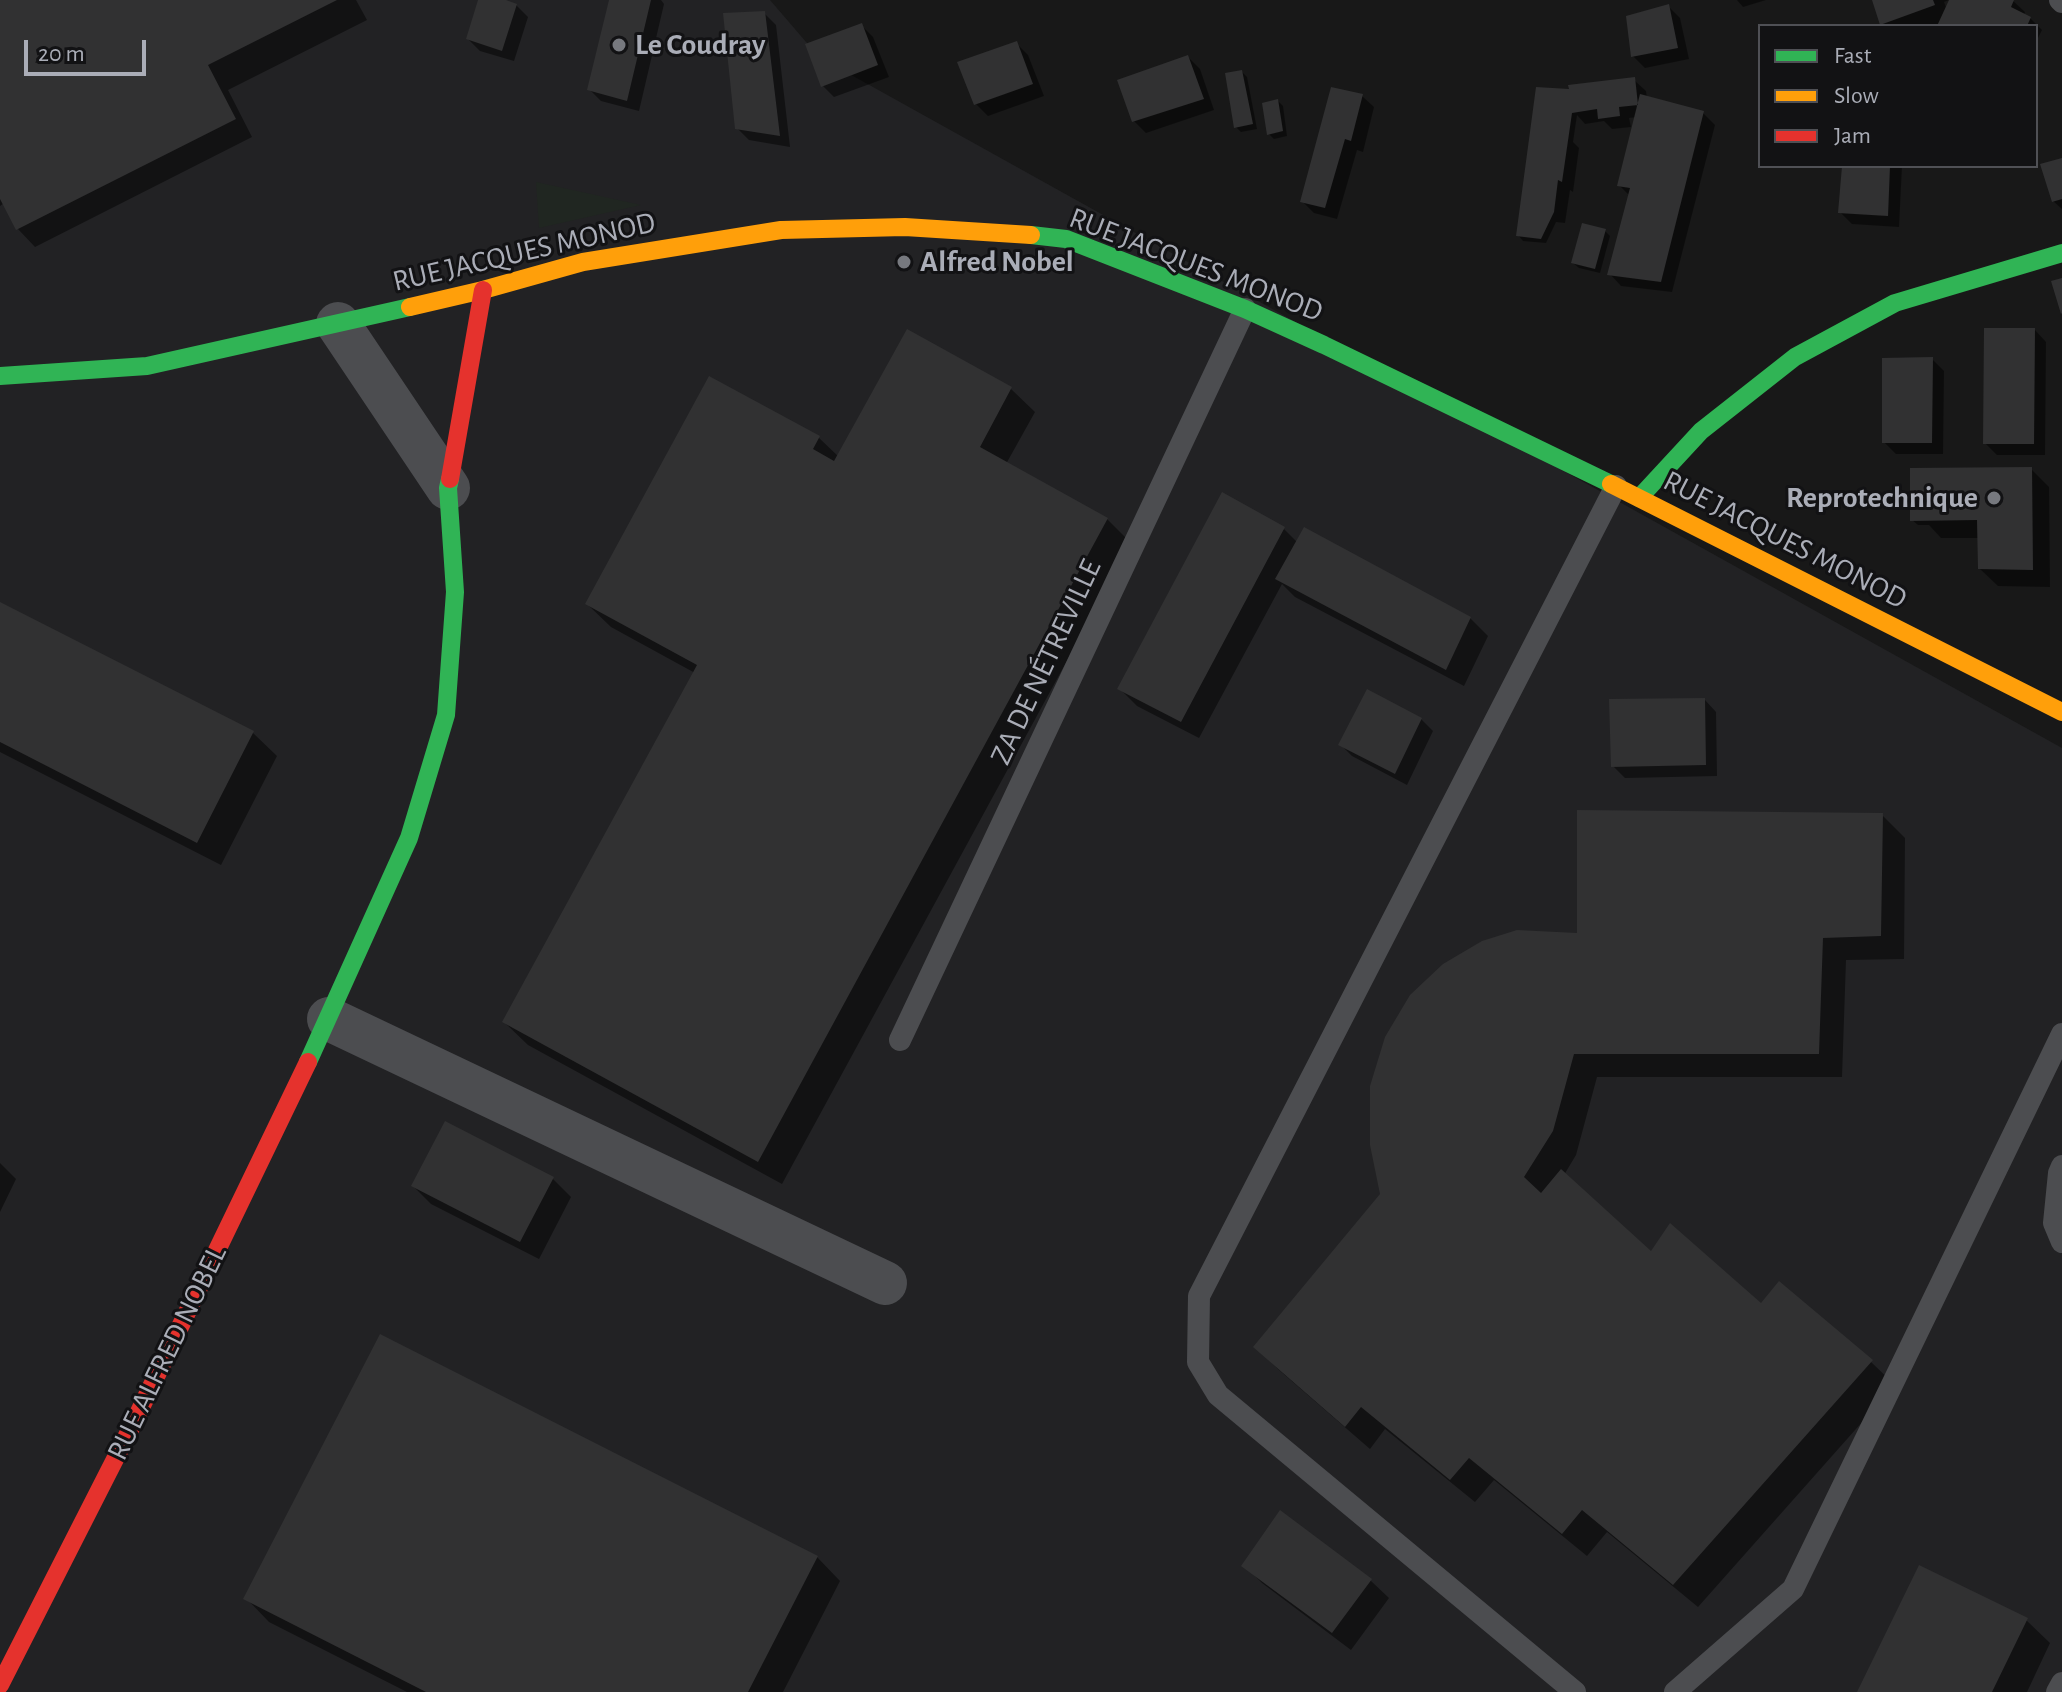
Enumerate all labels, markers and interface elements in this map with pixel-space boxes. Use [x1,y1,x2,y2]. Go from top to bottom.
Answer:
scale bar [28,24,150,74]
legend [1758,24,2038,168]
place label: Le Coudray [635,27,766,63]
marker: Le Coudray [610,36,628,54]
text: 20 m [38,42,85,66]
text: Fast [1834,44,1871,68]
text: Slow [1834,84,1879,108]
text: Jam [1834,124,1871,148]
street label: RUE JACQUES MONOD [1064,200,1328,330]
street label: RUE JACQUES MONOD [389,204,659,300]
place label: Alfred Nobel [920,244,1074,280]
marker: Alfred Nobel [895,253,913,271]
street label: RUE JACQUES MONOD [1657,463,1913,617]
place label: Reprotechnique [1786,480,1978,516]
marker: Reprotechnique [1985,489,2003,507]
street label: ZA DE NÉTREVILLE [983,554,1109,770]
street label: RUE ALFRED NOBEL [99,1240,235,1466]

